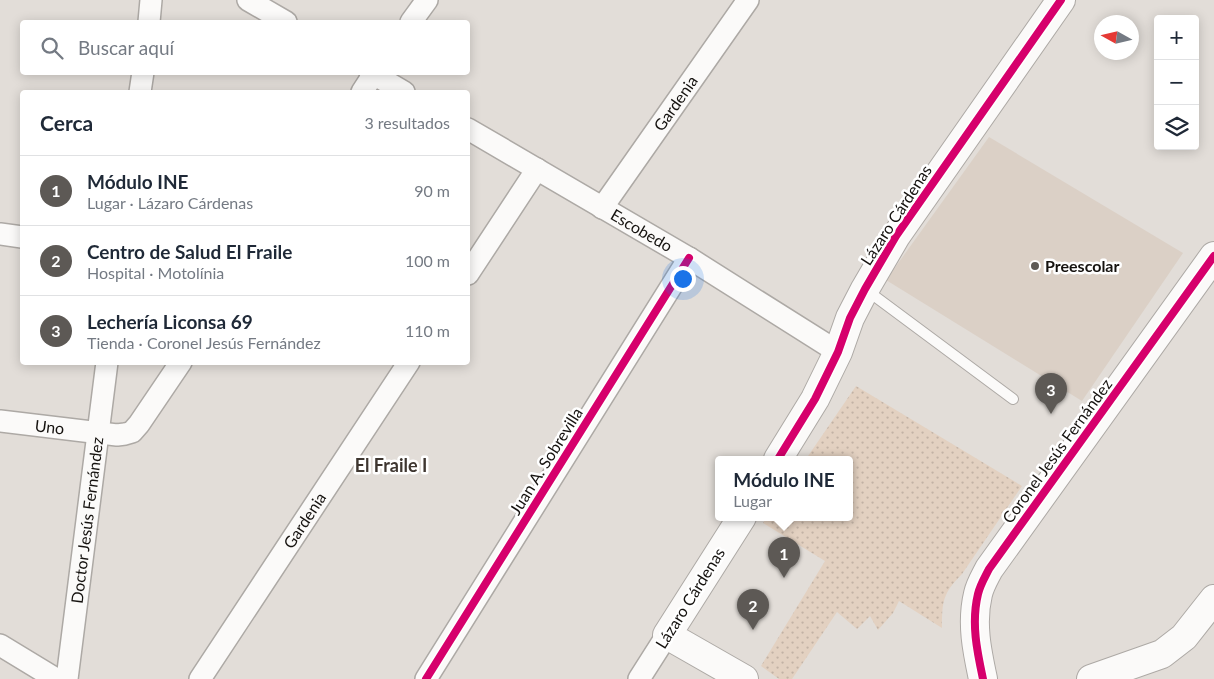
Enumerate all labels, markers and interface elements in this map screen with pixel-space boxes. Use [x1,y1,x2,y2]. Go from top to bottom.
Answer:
north arrow [1094,15,1139,60]
map controls [1154,15,1199,150]
button: + [1154,15,1199,60]
search box [20,20,470,75]
icon: search [38,34,66,62]
text: Buscar aquí [78,36,174,59]
button: − [1154,60,1199,105]
street label: Gardenia [649,72,701,134]
button: layers [1154,105,1199,150]
text: Cerca [40,110,93,135]
text: 3 resultados [364,113,450,132]
street label: Lázaro Cárdenas [856,161,935,268]
text: Módulo INE [87,170,189,193]
text: 1 [51,181,61,200]
text: 90 m [414,181,450,200]
text: Lugar · Lázaro Cárdenas [87,193,253,212]
street label: Escobedo [608,205,676,255]
text: Centro de Salud El Fraile [87,240,292,263]
text: 2 [51,251,61,270]
text: 100 m [405,251,450,270]
place label: Preescolar [1045,256,1119,275]
marker: Preescolar [1029,260,1041,272]
text: Hospital · Motolínia [87,263,224,282]
your location [670,266,696,292]
text: Lechería Liconsa 69 [87,310,253,333]
text: 3 [51,321,61,340]
text: 110 m [405,321,450,340]
text: Tienda · Coronel Jesús Fernández [87,333,321,352]
pin: 3 [1035,373,1067,414]
street label: Coronel Jesús Fernández [998,375,1115,527]
street label: Juan A. Sobrevilla [505,404,586,518]
street label: Uno [34,415,66,438]
street label: Doctor Jesús Fernández [67,436,106,605]
district label: El Fraile I [355,454,427,476]
popup [715,456,853,521]
text: Módulo INE [733,468,835,491]
street label: Gardenia [279,488,330,552]
text: Lugar [733,491,772,510]
pin: 1 [768,537,800,578]
street label: Lázaro Cárdenas [651,544,728,652]
pin: 2 [737,589,769,630]

